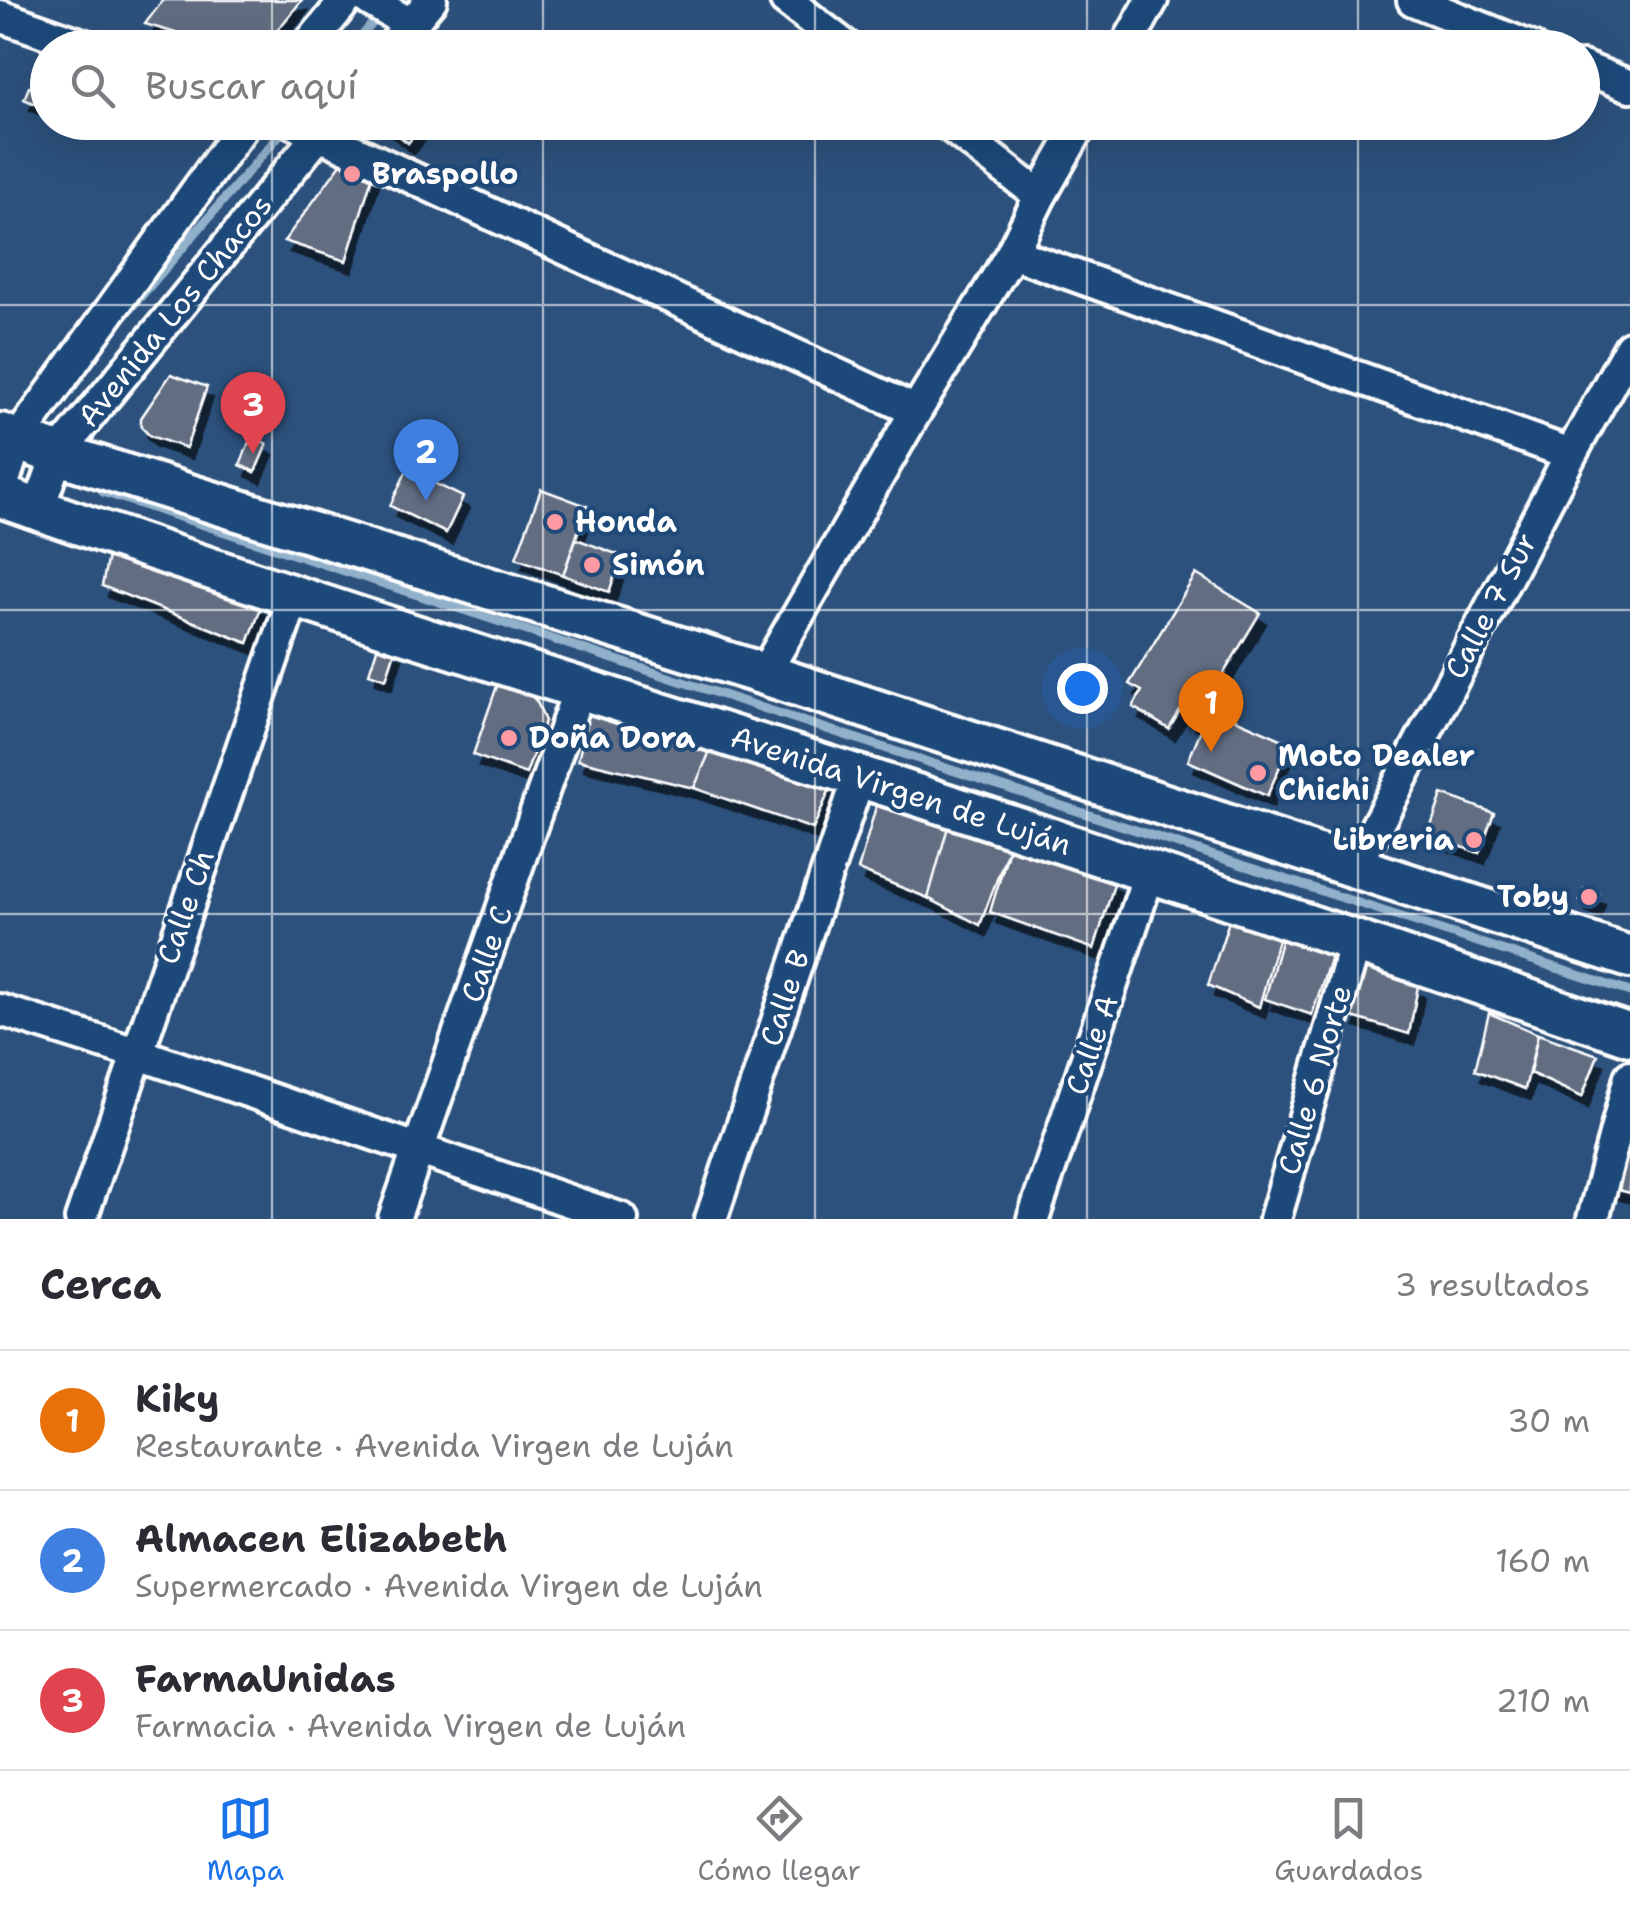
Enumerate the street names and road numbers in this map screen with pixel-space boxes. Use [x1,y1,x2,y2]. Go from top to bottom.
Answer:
street label: Avenida Los Chacos [68,186,281,436]
street label: Calle 7 Sur [1435,525,1546,686]
street label: Avenida Virgen de Luján [726,716,1077,865]
street label: Calle Ch [147,844,224,969]
street label: Calle C [451,900,522,1008]
street label: Calle B [750,944,819,1051]
street label: Calle 6 Norte [1268,980,1361,1180]
street label: Calle A [1055,989,1128,1100]

